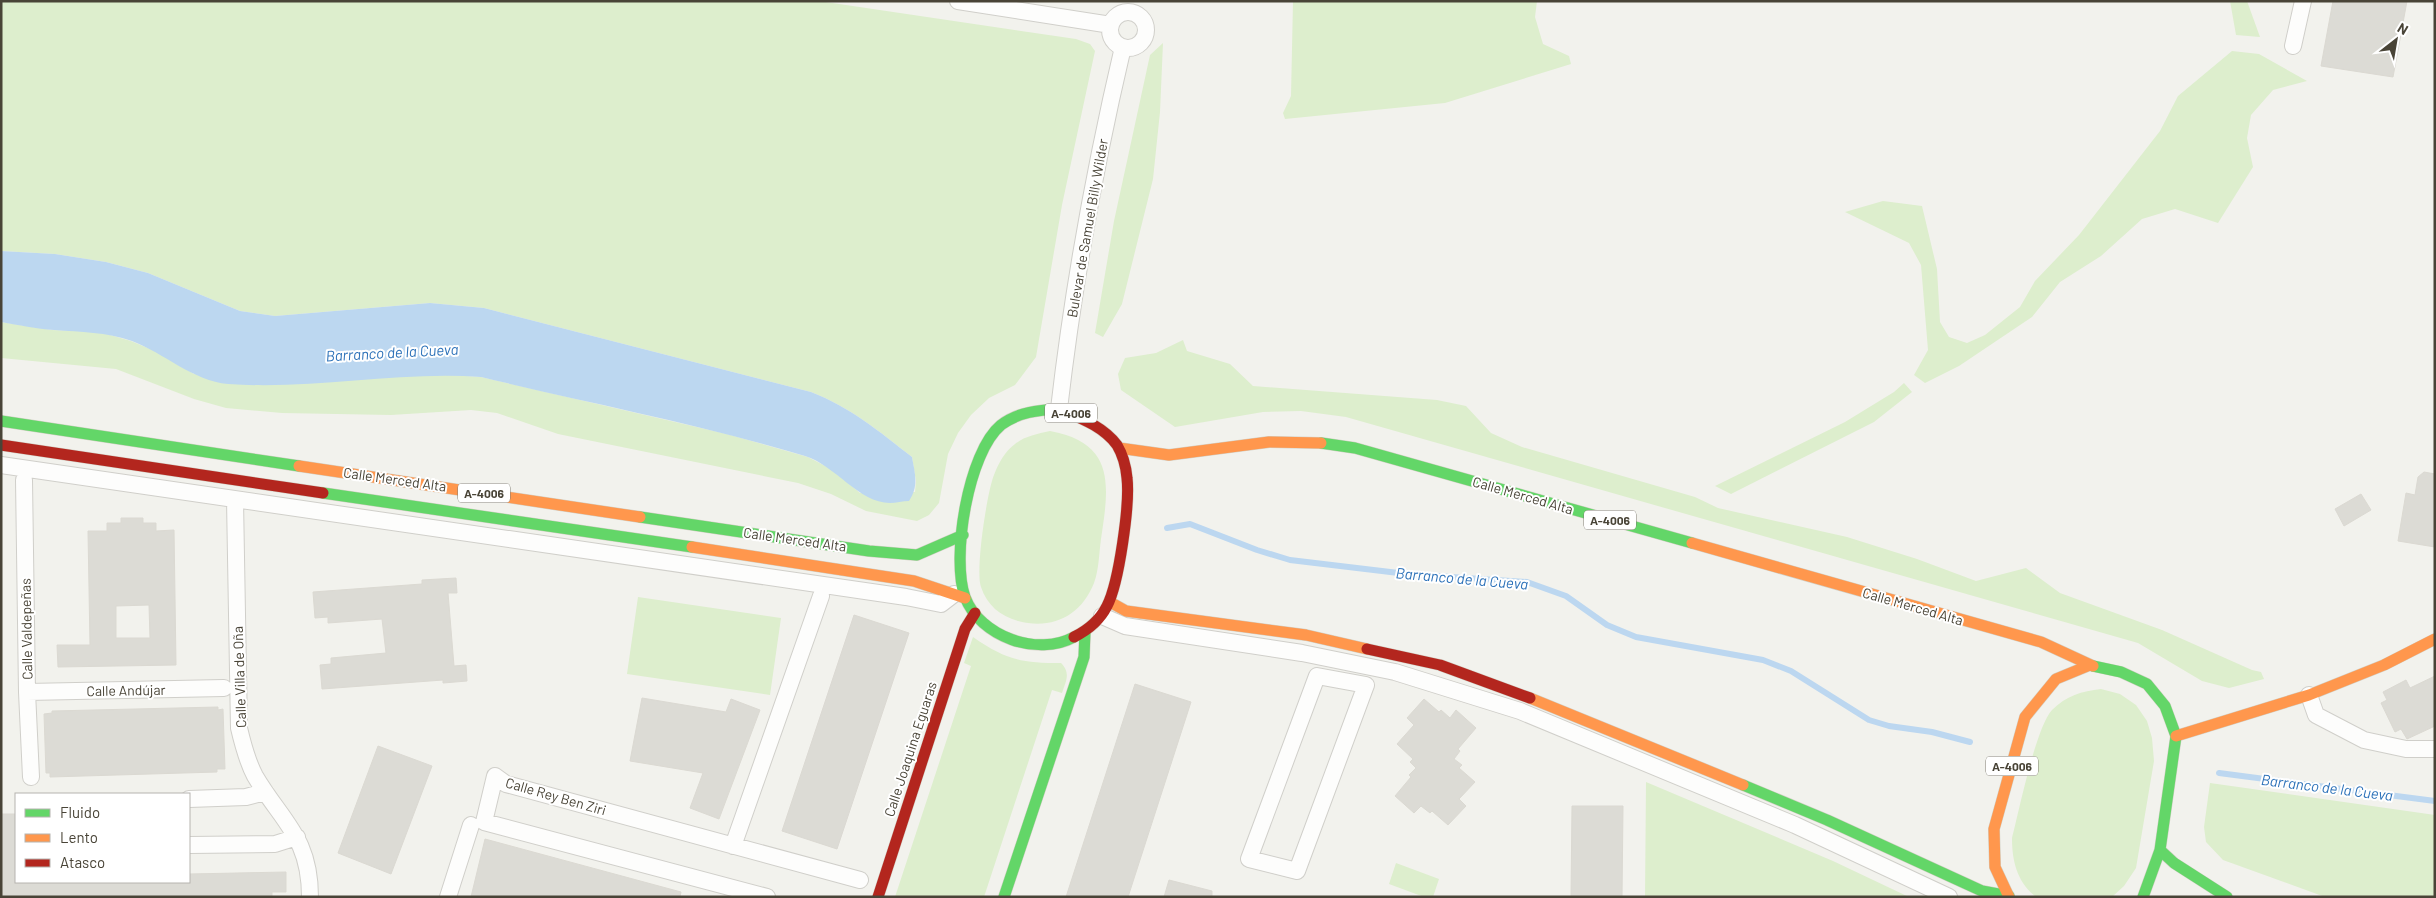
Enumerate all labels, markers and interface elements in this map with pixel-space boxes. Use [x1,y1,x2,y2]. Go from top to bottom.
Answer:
north arrow [2371,15,2421,65]
text: N [2395,19,2411,38]
street label: Bulevar de Samuel Billy Wilder [1063,137,1111,319]
water label: Barranco de la Cueva [325,340,459,364]
road number: A-4006 [1045,403,1097,422]
street label: Calle Merced Alta [342,463,448,495]
street label: Calle Merced Alta [1471,473,1575,517]
road number: A-4006 [458,483,510,502]
road number: A-4006 [1584,510,1636,530]
street label: Calle Merced Alta [742,523,848,555]
water label: Barranco de la Cueva [1395,563,1529,593]
street label: Calle Valdepeñas [17,578,35,680]
street label: Calle Merced Alta [1861,584,1965,628]
street label: Calle Villa de Oña [229,626,249,728]
street label: Calle Joaquina Eguaras [880,679,940,819]
street label: Calle Andújar [86,681,166,699]
road number: A-4006 [1986,756,2038,776]
water label: Barranco de la Cueva [2260,770,2394,804]
street label: Calle Rey Ben Ziri [504,774,608,818]
legend [15,793,190,883]
text: Fluido [60,803,100,821]
text: Lento [60,828,98,846]
text: Atasco [60,853,105,871]

